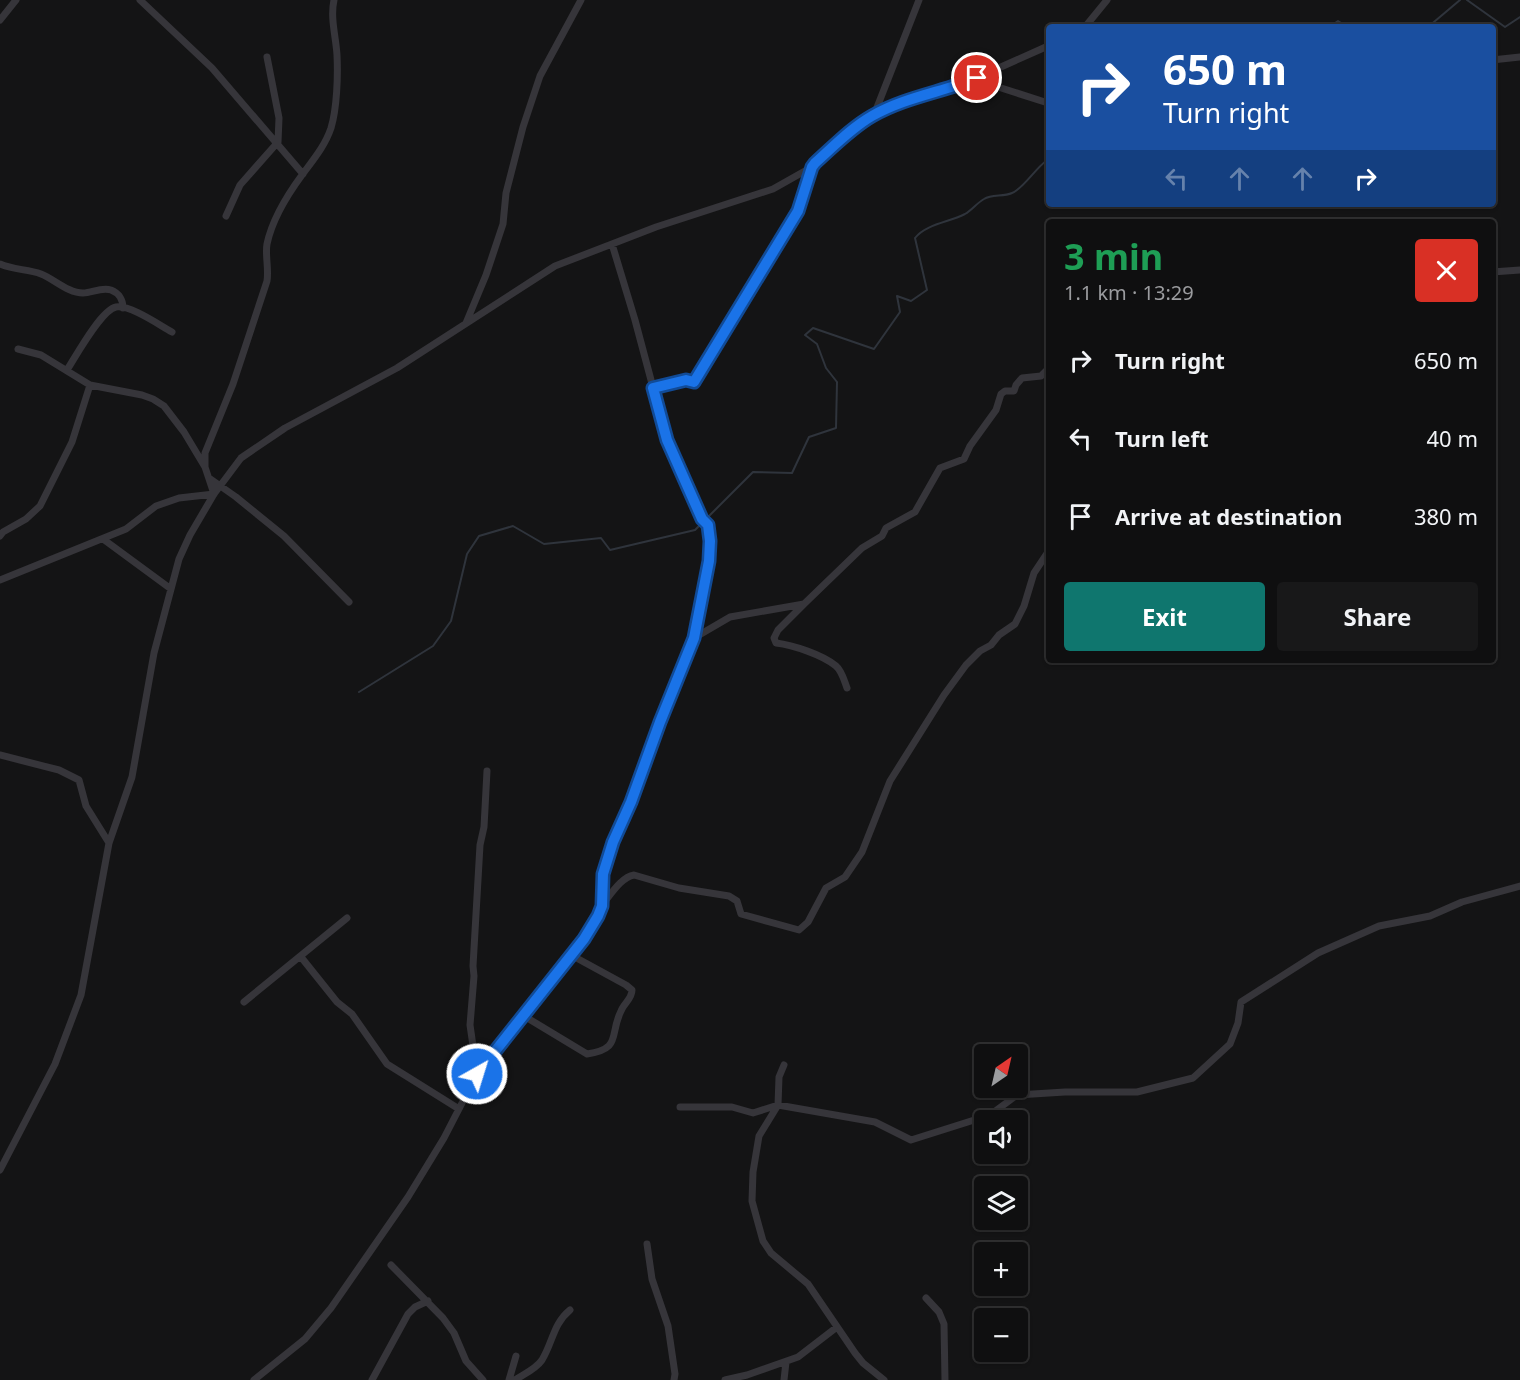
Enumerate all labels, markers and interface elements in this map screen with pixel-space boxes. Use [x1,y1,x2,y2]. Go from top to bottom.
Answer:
text: 650 m [1163,40,1287,97]
icon: right [1064,48,1142,126]
pin [951,52,1002,103]
icon: arrive [960,61,993,94]
text: Turn right [1163,94,1289,131]
icon: left [1160,162,1193,195]
icon: ahead [1223,162,1256,195]
icon: ahead [1286,162,1319,195]
icon: right [1349,162,1382,195]
text: 3 min [1064,232,1163,281]
button: close [1415,239,1478,302]
text: 1.1 km · 13:29 [1064,279,1194,306]
icon: right [1064,344,1097,377]
text: Turn right [1115,345,1225,375]
text: 650 m [1414,345,1478,375]
icon: left [1064,422,1097,455]
text: Turn left [1115,423,1209,453]
text: 40 m [1427,423,1478,453]
icon: arrive [1064,500,1097,533]
text: Arrive at destination [1115,501,1342,531]
text: 380 m [1414,501,1478,531]
button: Exit [1064,582,1265,651]
button: Share [1277,582,1478,651]
position arrow [445,1042,509,1106]
north arrow [974,1044,1028,1098]
map controls [974,1044,1028,1362]
button: sound [974,1110,1028,1164]
button: layers [974,1176,1028,1230]
button: + [974,1242,1028,1296]
button: − [974,1308,1028,1362]

